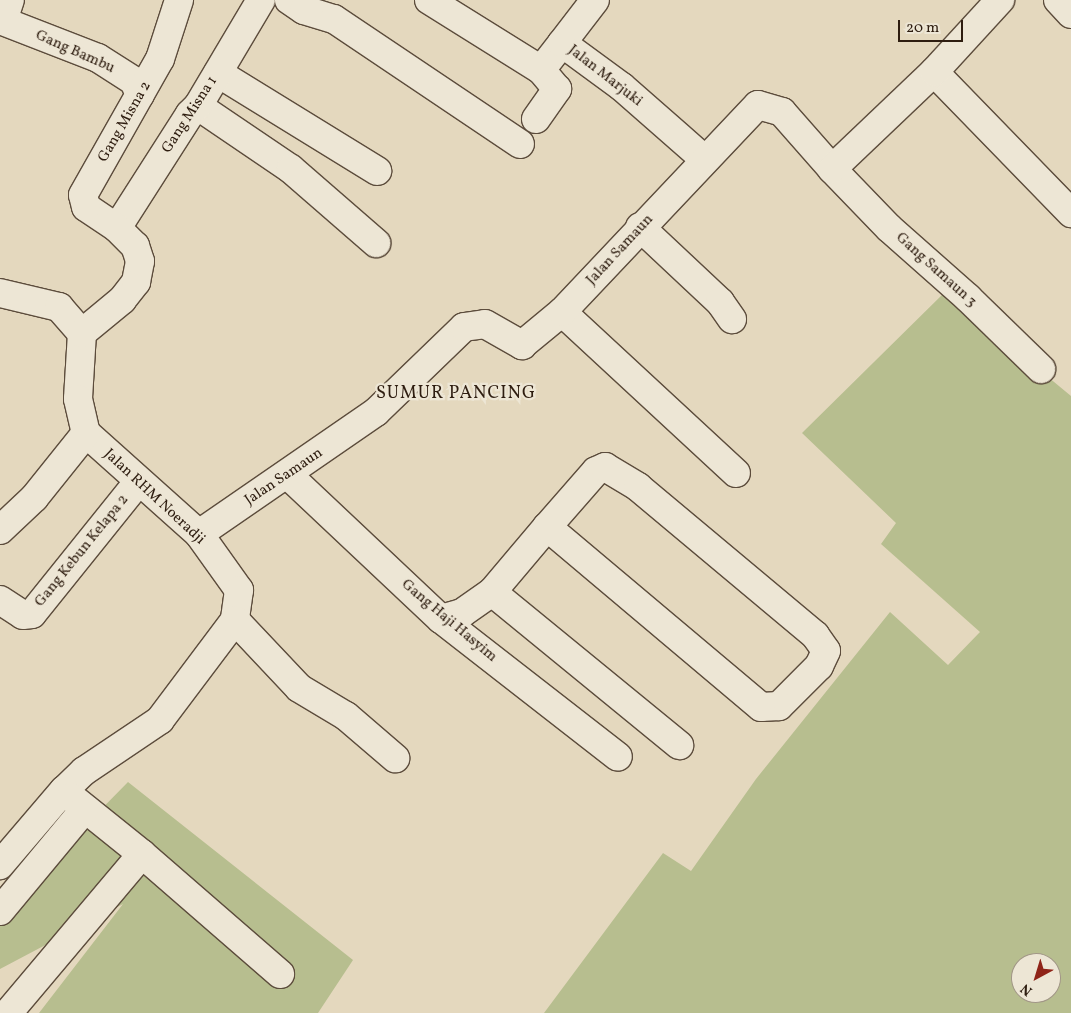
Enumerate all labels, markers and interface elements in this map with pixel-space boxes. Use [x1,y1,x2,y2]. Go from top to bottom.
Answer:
scale bar [901,10,966,42]
text: 20 m [906,18,939,39]
street label: Gang Bambu [33,27,117,77]
street label: Jalan Marjuki [564,41,646,111]
street label: Gang Misna 1 [158,73,222,157]
street label: Gang Misna 2 [95,78,155,166]
street label: Jalan Samaun [583,211,657,289]
street label: Gang Samaun 3 [892,229,980,311]
district label: SUMUR PANCING [374,383,538,405]
street label: Jalan Samaun [242,444,326,510]
street label: Jalan RHM Noeradji [100,445,208,549]
street label: Gang Kebun Kelapa 2 [31,491,133,611]
street label: Gang Haji Hasyim [397,576,501,666]
north arrow [1011,953,1061,1003]
text: N [1017,979,1037,1000]

